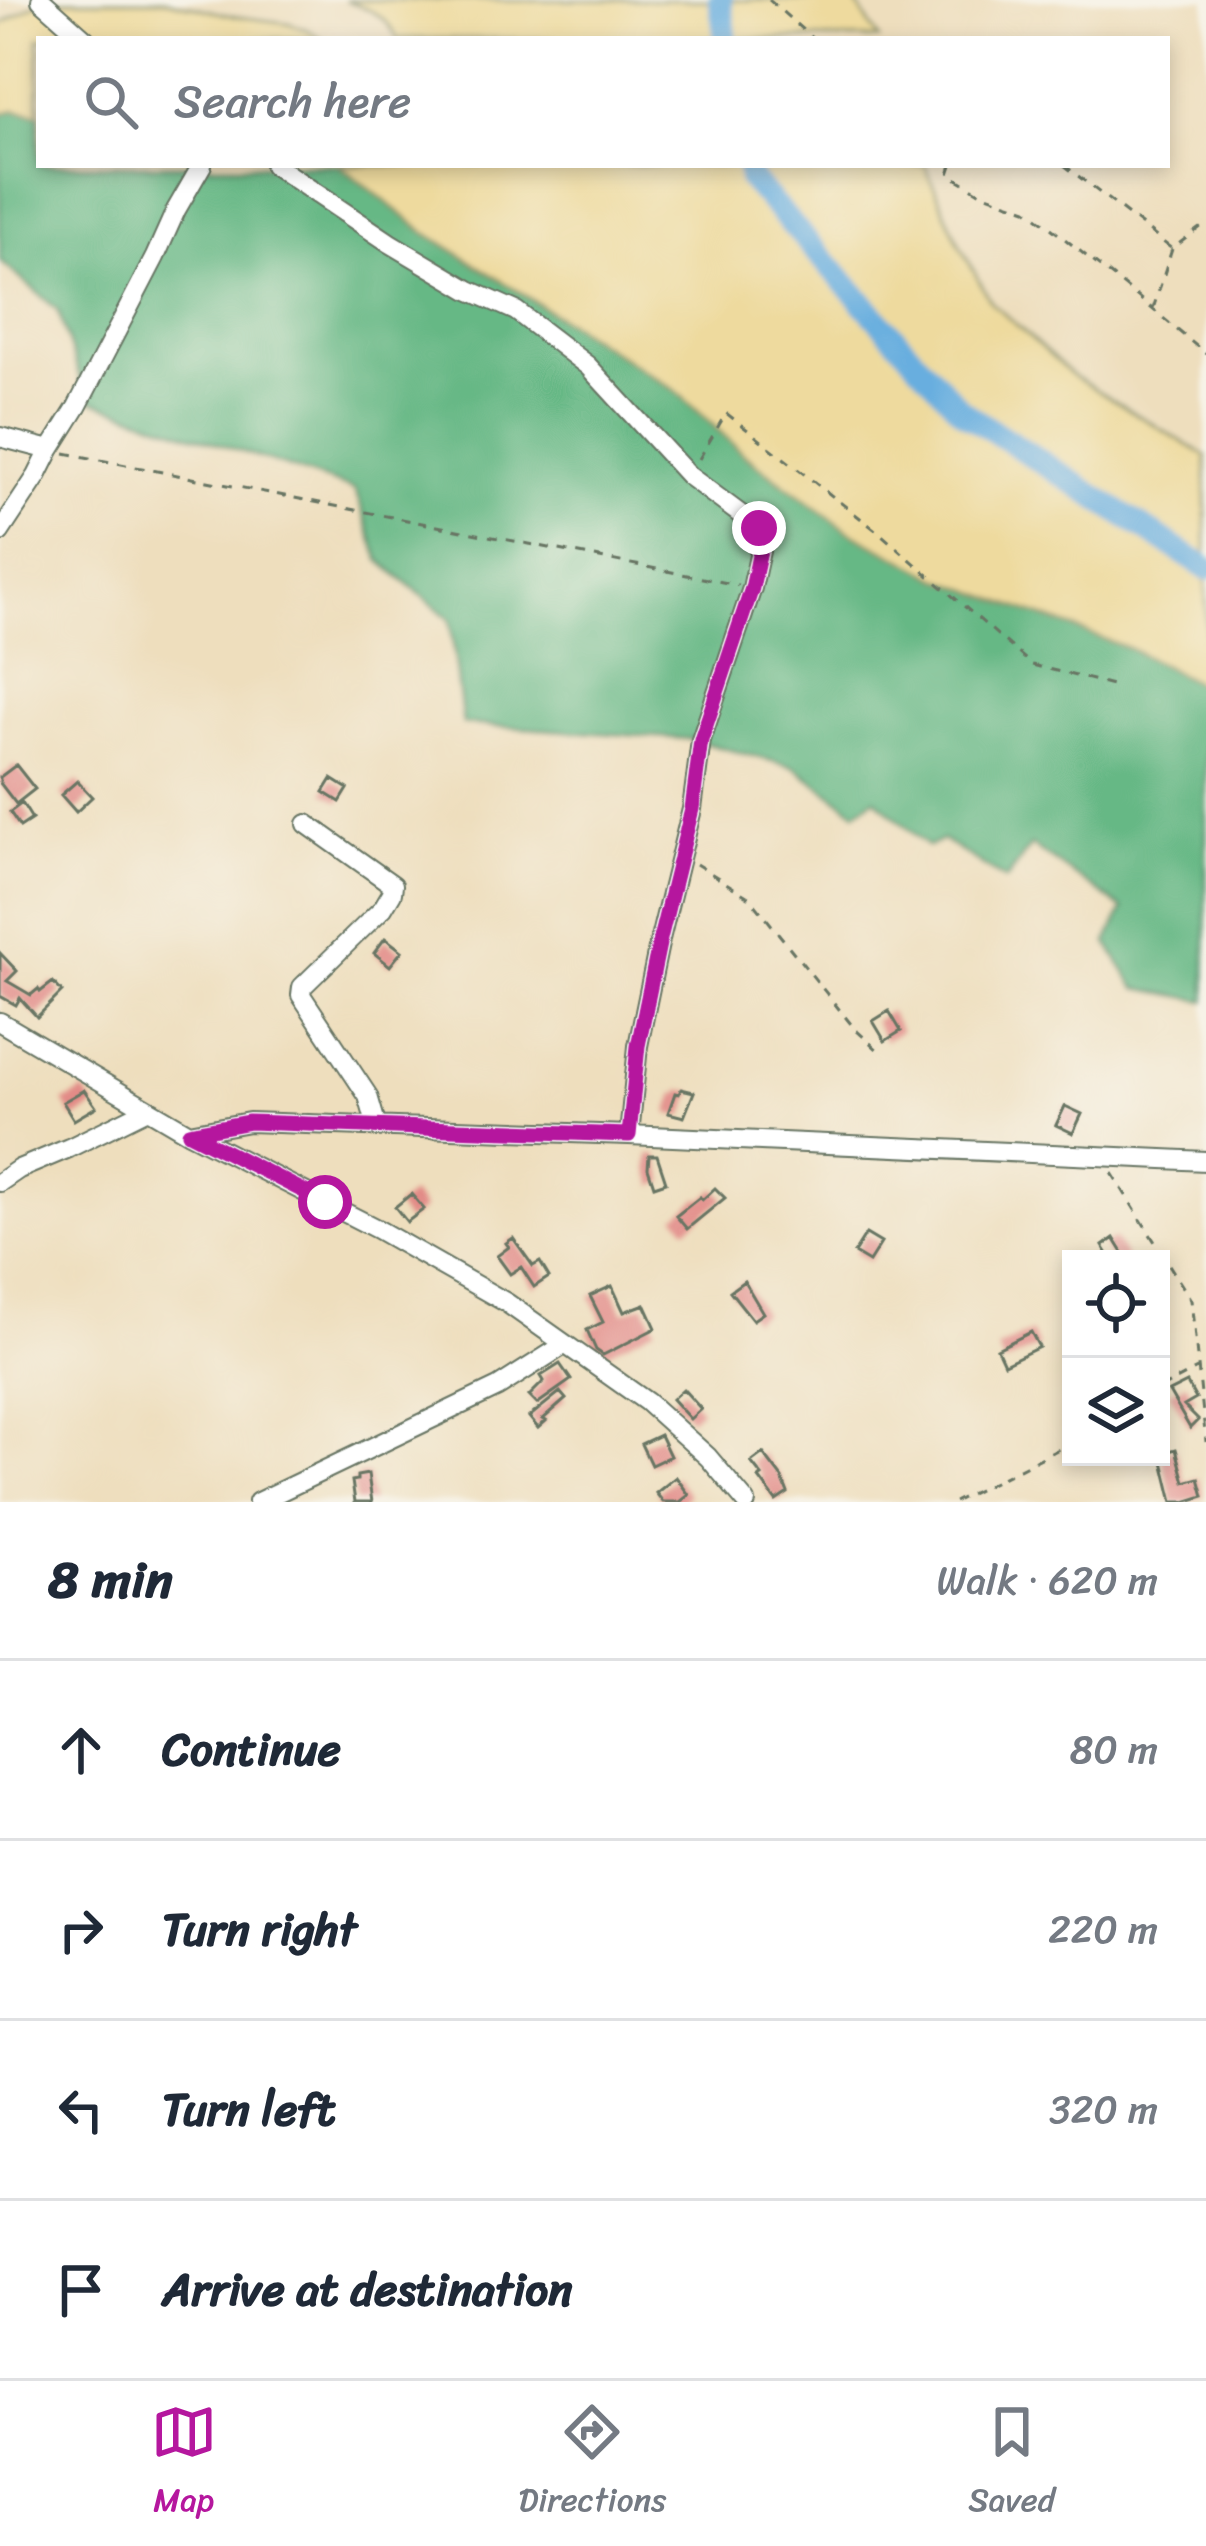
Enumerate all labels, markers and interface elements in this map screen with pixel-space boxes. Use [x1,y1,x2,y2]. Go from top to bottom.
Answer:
search box [36,36,1170,168]
text: Search here [174,62,411,142]
icon: search [78,69,144,135]
route end [732,501,786,555]
route start [298,1175,352,1229]
map controls [1062,1250,1170,1466]
button: locate [1062,1250,1170,1358]
button: layers [1062,1358,1170,1466]
text: 8 min [48,1535,173,1625]
text: Walk · 620 m [936,1546,1158,1615]
text: Continue [162,1710,341,1790]
text: 80 m [1070,1715,1158,1784]
icon: ahead [48,1717,114,1783]
text: Turn right [162,1890,357,1970]
text: 220 m [1048,1895,1158,1964]
icon: right [48,1897,114,1963]
text: Turn left [162,2070,335,2150]
text: 320 m [1049,2075,1158,2144]
icon: left [48,2077,114,2143]
text: Arrive at destination [162,2250,572,2330]
icon: arrive [48,2257,114,2323]
tab: Map [151,2399,217,2529]
tab: Directions [519,2399,666,2529]
tab: Saved [968,2399,1055,2529]

